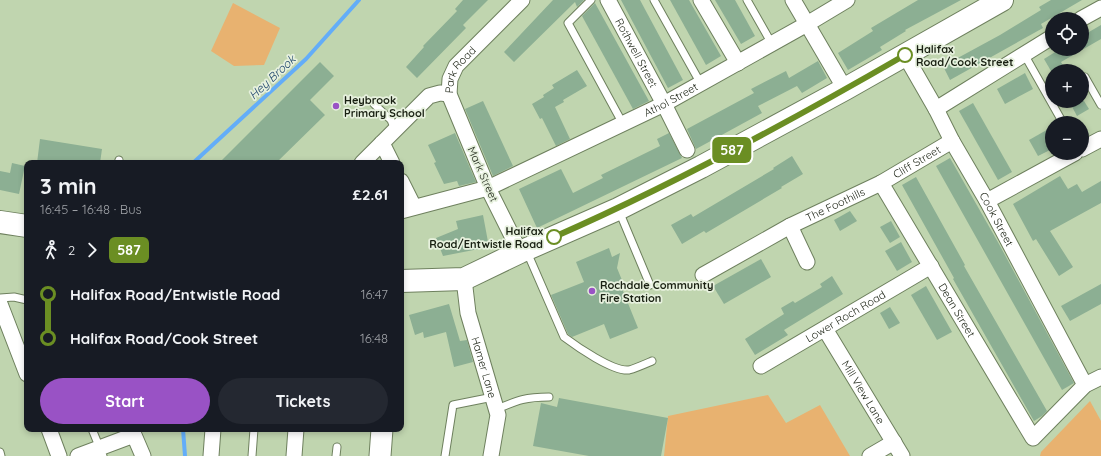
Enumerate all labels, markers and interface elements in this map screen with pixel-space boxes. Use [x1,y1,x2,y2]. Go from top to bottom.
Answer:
map controls [1045,12,1089,160]
button: locate [1045,12,1089,56]
street label: Rothwell Street [612,16,661,90]
place label: Halifax Road/Cook Street [916,42,1013,69]
street label: Park Road [442,43,479,94]
marker: Halifax Road/Cook Street [897,47,913,63]
water label: Hey Brook [245,50,300,102]
button: + [1045,64,1089,108]
street label: Athol Street [641,79,701,120]
place label: Heybrook Primary School [344,93,425,120]
marker: Heybrook Primary School [331,101,341,111]
button: − [1045,116,1089,160]
line badge: 587 [709,137,755,163]
text: 587 [720,141,744,159]
street label: Cliff Street [890,142,943,181]
street label: Mark Street [465,144,501,204]
text: 3 min [40,172,97,200]
text: £2.61 [353,185,388,204]
street label: The Foothills [803,185,867,225]
street label: Cook Street [976,189,1017,249]
text: 16:45 – 16:48 · Bus [40,201,142,217]
place label: Halifax Road/Entwistle Road [429,224,544,251]
marker: Halifax Road/Entwistle Road [546,229,562,245]
icon: walk [40,239,62,261]
icon: forward [81,239,103,261]
text: 587 [117,241,141,259]
text: 2 [68,242,75,258]
place label: Rochdale Community Fire Station [600,278,713,305]
street label: Dean Street [935,281,978,340]
text: Halifax Road/Entwistle Road [70,285,280,304]
text: 16:47 [361,286,388,302]
marker: Rochdale Community Fire Station [587,286,597,296]
street label: Lower Roch Road [803,287,888,345]
text: Halifax Road/Cook Street [70,329,258,348]
text: 16:48 [360,330,388,346]
street label: Hamer Lane [468,335,500,400]
street label: Mill View Lane [839,358,888,427]
button: Start [40,378,210,424]
button: Tickets [218,378,388,424]

